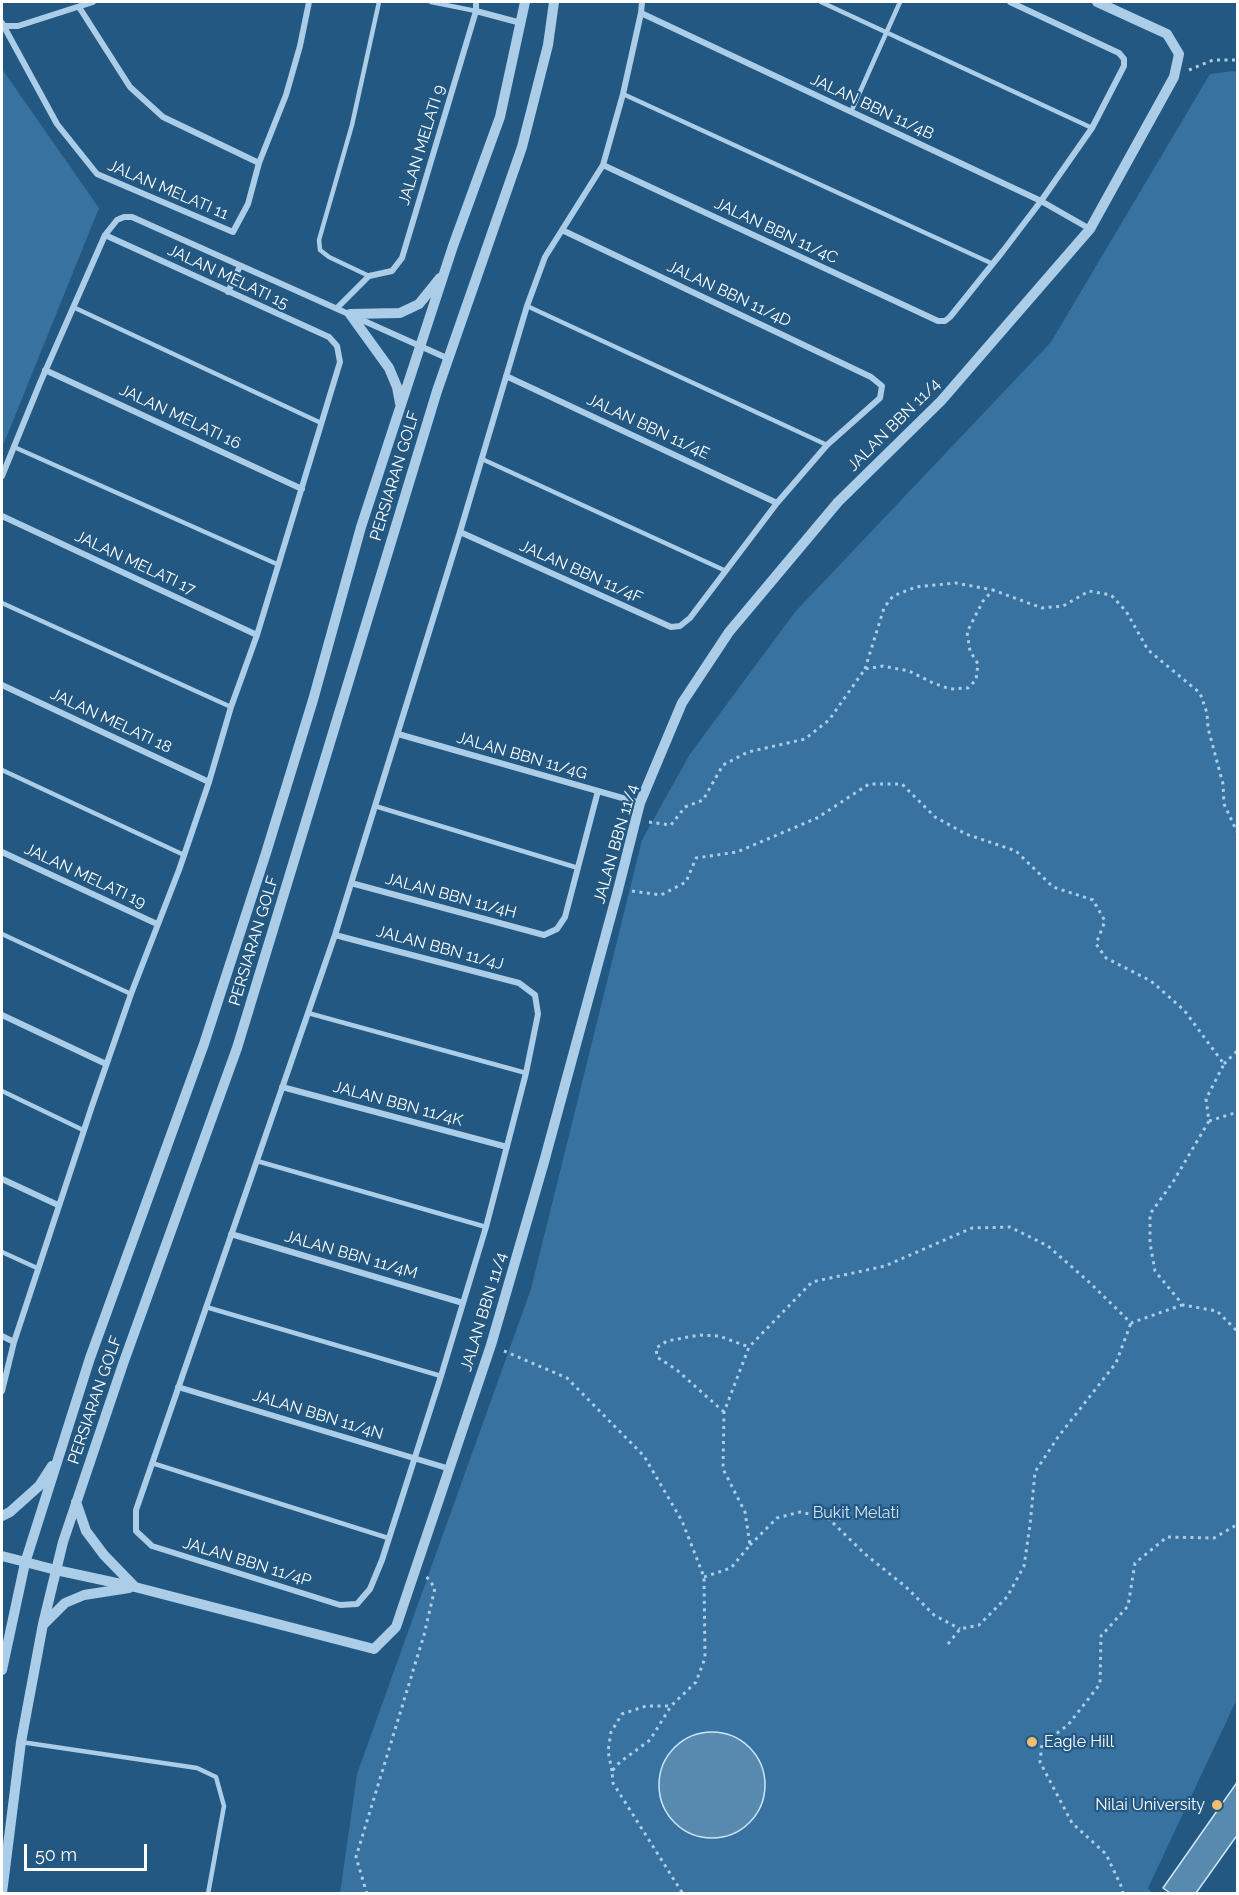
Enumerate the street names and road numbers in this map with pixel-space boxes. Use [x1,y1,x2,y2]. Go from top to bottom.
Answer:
street label: JALAN BBN 11/4B [807,70,937,144]
street label: JALAN MELATI 9 [395,82,449,208]
street label: JALAN MELATI 11 [105,156,231,224]
street label: JALAN BBN 11/4C [711,194,841,268]
street label: JALAN MELATI 15 [165,241,291,313]
street label: JALAN BBN 11/4D [664,257,794,331]
street label: JALAN BBN 11/4 [844,375,944,475]
street label: JALAN MELATI 16 [116,380,244,454]
street label: JALAN BBN 11/4E [584,390,712,464]
street label: PERSIARAN GOLF [366,409,424,543]
street label: JALAN MELATI 17 [72,527,198,599]
street label: JALAN BBN 11/4F [517,536,645,608]
street label: JALAN MELATI 18 [47,684,175,758]
street label: JALAN BBN 11/4G [455,728,589,784]
street label: JALAN BBN 11/4 [590,782,642,906]
street label: JALAN MELATI 19 [21,839,149,913]
street label: JALAN BBN 11/4H [383,869,519,923]
street label: PERSIARAN GOLF [225,874,283,1008]
street label: JALAN BBN 11/4J [374,922,506,974]
street label: JALAN BBN 11/4K [331,1077,465,1131]
street label: JALAN BBN 11/4M [282,1227,420,1283]
street label: JALAN BBN 11/4 [457,1250,511,1374]
street label: PERSIARAN GOLF [64,1333,126,1467]
street label: JALAN BBN 11/4N [250,1386,386,1444]
street label: JALAN BBN 11/4P [181,1533,313,1591]

